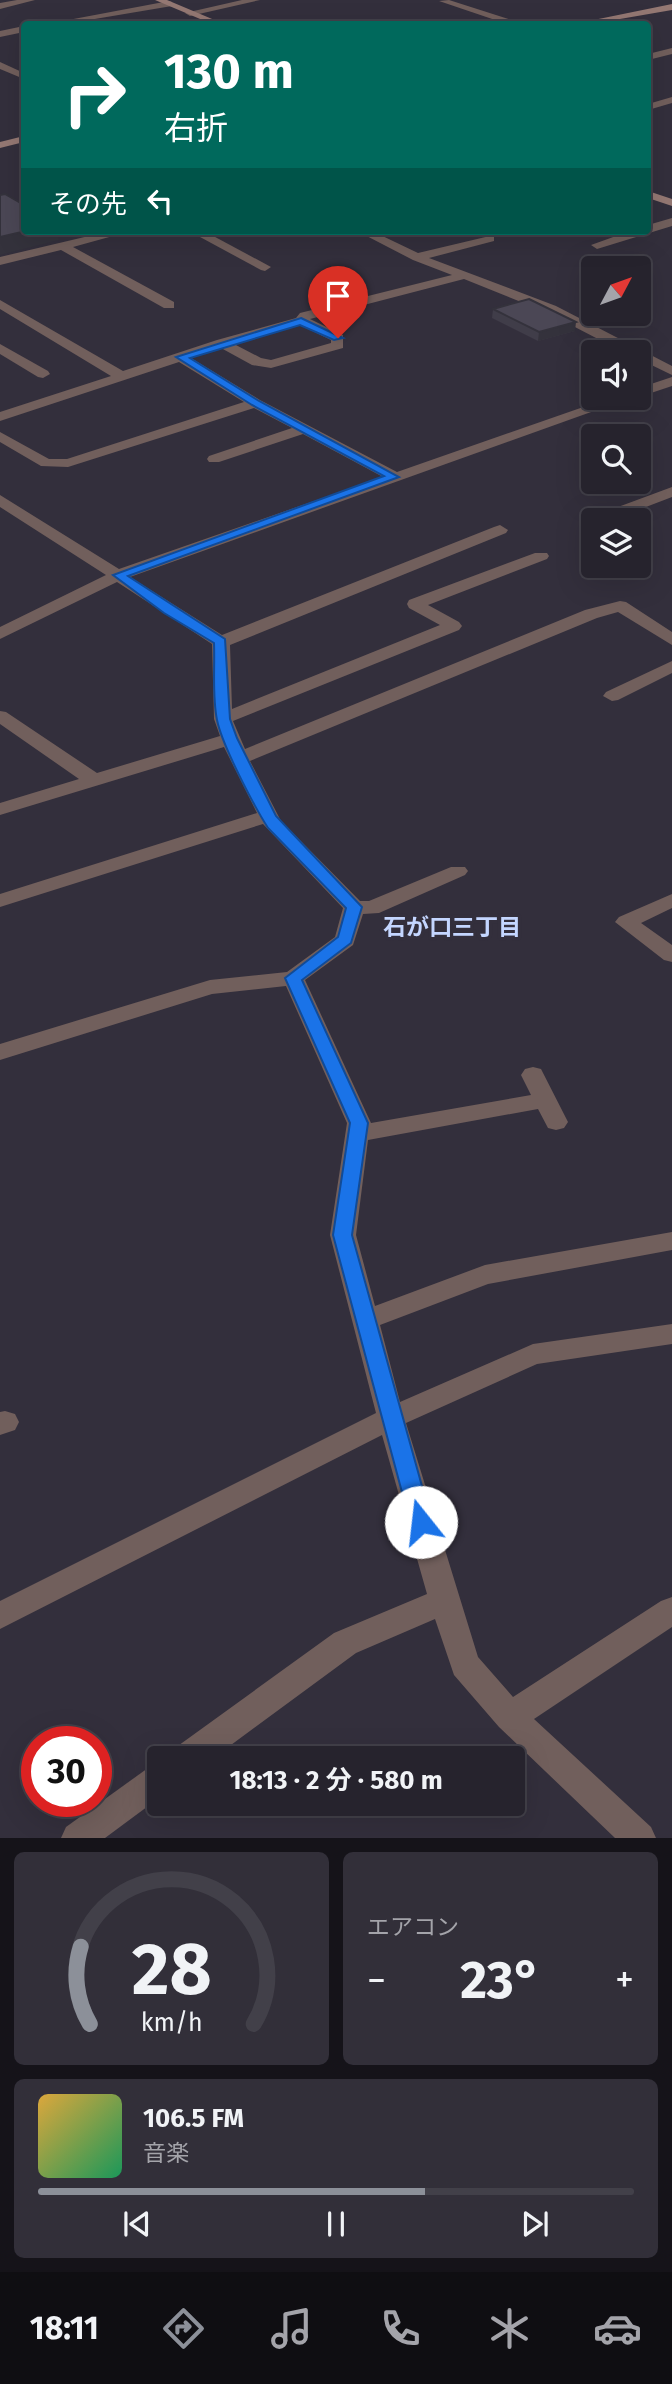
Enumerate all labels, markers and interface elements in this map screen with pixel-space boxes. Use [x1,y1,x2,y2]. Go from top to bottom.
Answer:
text: 130 m [164,42,294,101]
icon: right [49,49,140,140]
text: 右折 [164,109,228,147]
icon: left [141,182,179,220]
text: その先 [49,189,127,220]
north arrow [581,256,651,326]
map controls [581,256,651,578]
pin [308,266,368,338]
icon: arrive [319,277,357,315]
button: sound [581,340,651,410]
button: search [581,424,651,494]
button: layers [581,508,651,578]
district label: 石が口三丁目 [383,913,521,941]
position arrow [384,1485,458,1559]
speed limit sign: 30 [21,1726,112,1817]
text: 18:13 · 2 分 · 580 m [229,1765,443,1796]
text: エアコン [367,1913,459,1941]
text: 28 [132,1927,211,2014]
text: 23° [460,1949,541,2012]
text: − [367,1957,386,2003]
text: + [615,1957,634,2003]
text: km/h [141,2008,202,2038]
text: 106.5 FM [143,2103,244,2134]
text: 音楽 [143,2139,189,2167]
icon: previous [118,2205,156,2243]
icon: pause [317,2205,355,2243]
icon: next [516,2205,554,2243]
icon: directions [159,2304,208,2353]
icon: music [267,2304,316,2353]
icon: phone [376,2304,425,2353]
icon: climate [485,2304,534,2353]
icon: car [593,2304,642,2353]
text: 18:11 [30,2309,99,2347]

